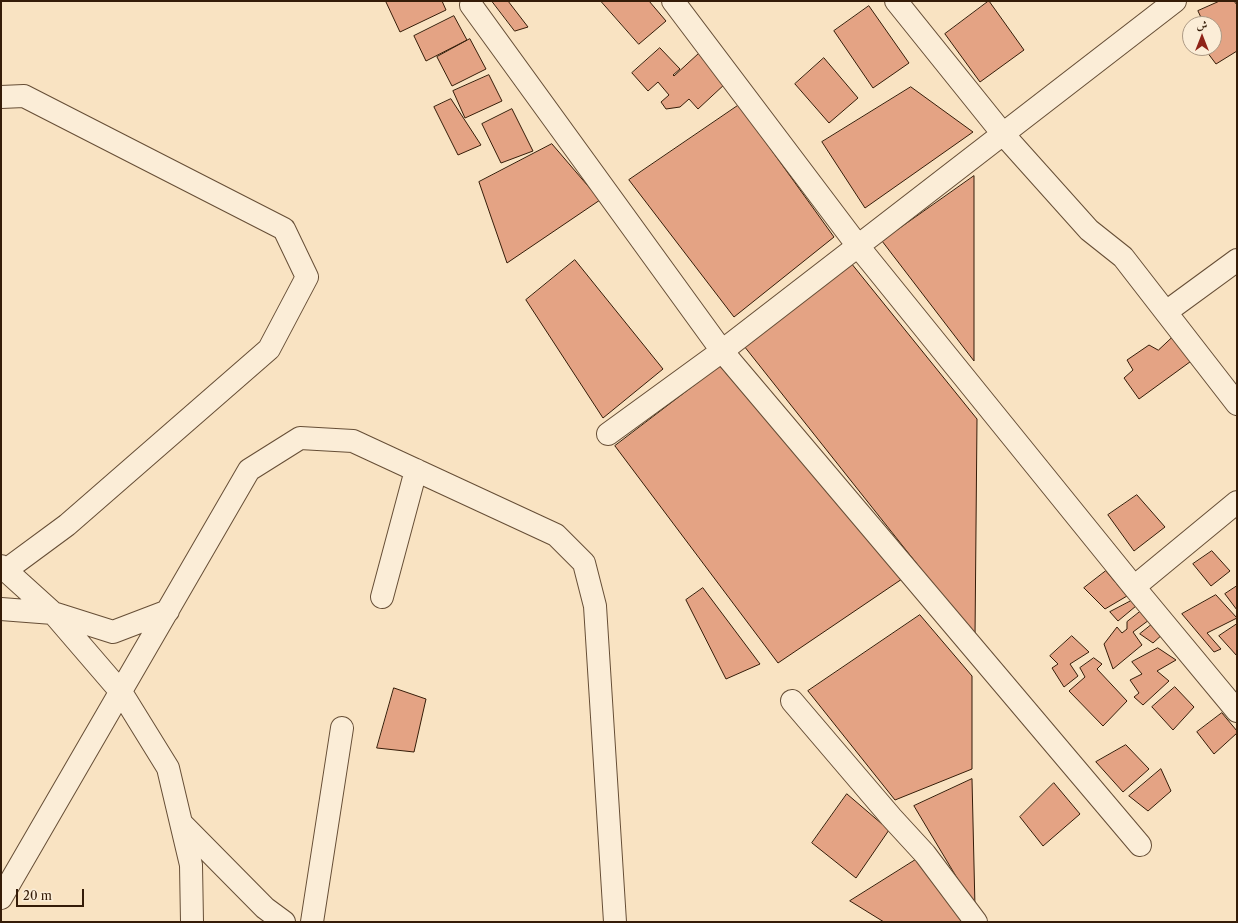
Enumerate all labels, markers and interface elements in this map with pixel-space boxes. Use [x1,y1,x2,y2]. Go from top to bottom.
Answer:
north arrow [1182,16,1222,56]
text: ش [1197,18,1207,32]
scale bar [18,881,86,907]
text: 20 m [23,888,52,903]

